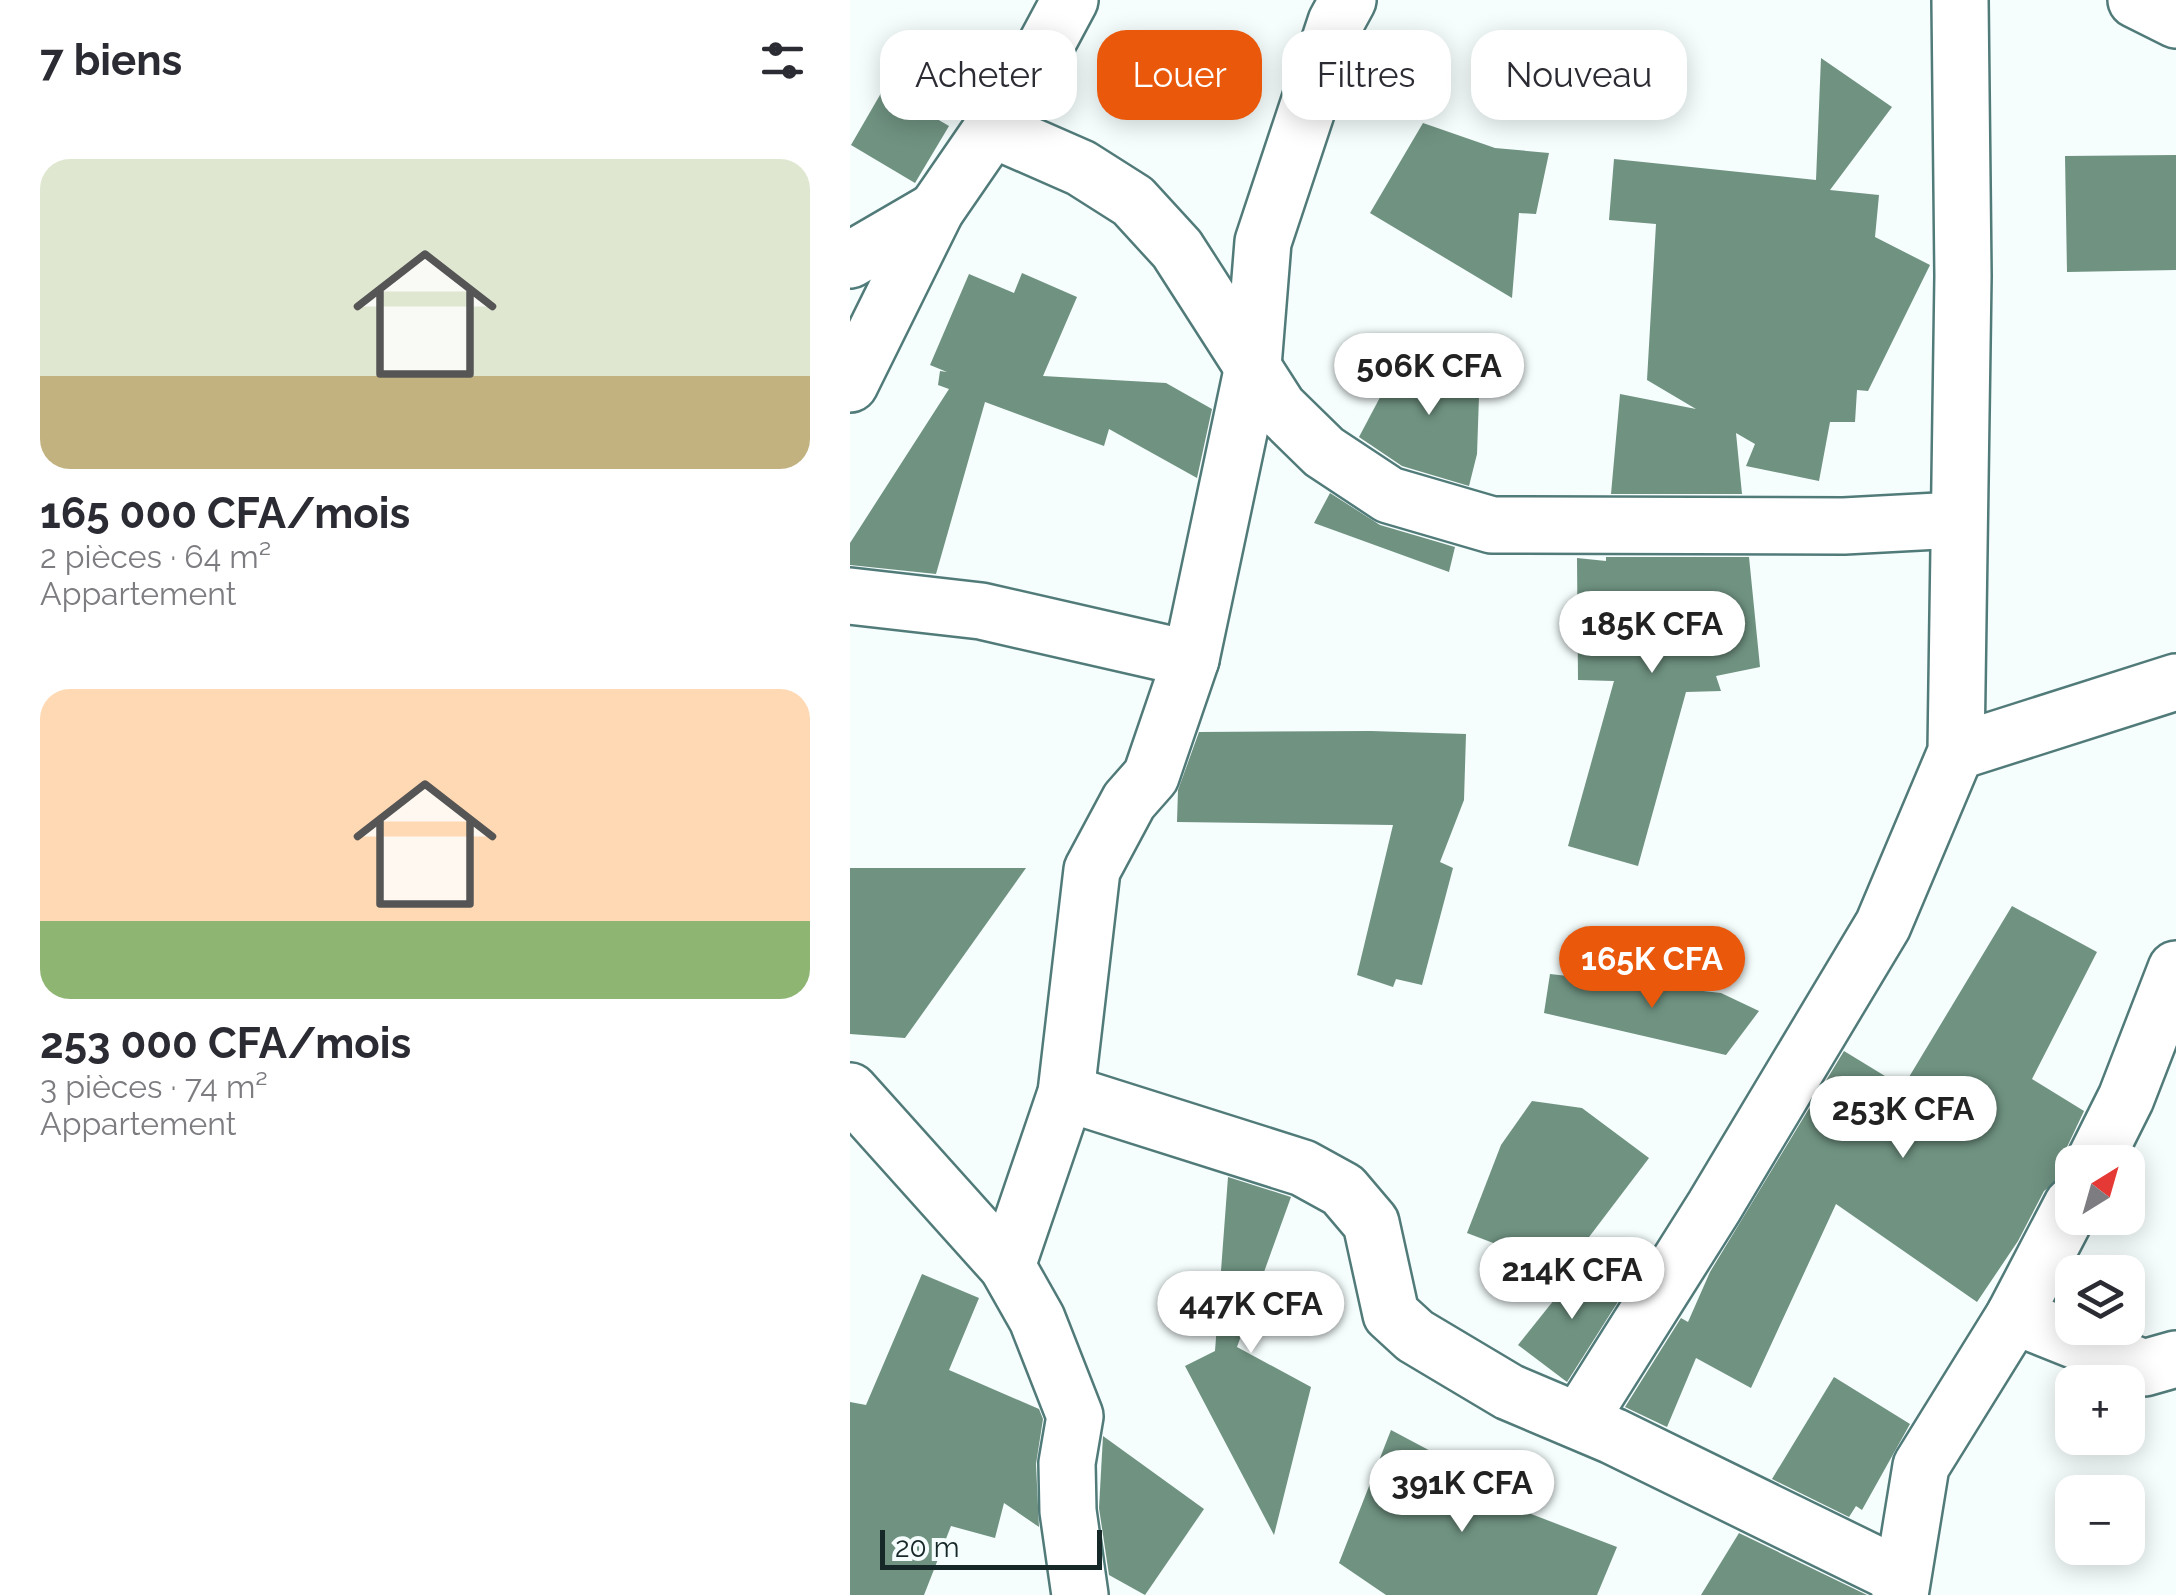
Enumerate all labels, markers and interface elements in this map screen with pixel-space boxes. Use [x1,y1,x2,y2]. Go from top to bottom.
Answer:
chip: Acheter [880,30,1077,120]
chip: Louer [1097,30,1262,120]
chip: Filtres [1282,30,1451,120]
chip: Nouveau [1471,30,1687,120]
icon: filters [755,33,810,88]
text: 7 biens [40,36,182,85]
icon: home [335,224,515,404]
pin: 506K CFA [1326,333,1532,418]
text: 506K CFA [1356,347,1502,384]
text: 165 000 CFA/mois [40,489,410,538]
text: 2 pièces · 64 m² [40,538,271,575]
text: Appartement [40,575,236,612]
pin: 185K CFA [1549,591,1755,676]
text: 185K CFA [1581,605,1723,642]
icon: home [335,754,515,934]
pin: 165K CFA [1549,926,1755,1011]
text: 165K CFA [1581,940,1723,977]
text: 253 000 CFA/mois [40,1019,411,1068]
text: 3 pièces · 74 m² [40,1068,268,1105]
pin: 253K CFA [1800,1076,2006,1161]
text: 253K CFA [1832,1090,1974,1127]
text: Appartement [40,1105,236,1142]
north arrow [2055,1145,2145,1235]
map controls [2055,1145,2145,1565]
pin: 214K CFA [1469,1237,1675,1322]
text: 214K CFA [1501,1251,1643,1288]
button: layers [2055,1255,2145,1345]
pin: 447K CFA [1148,1271,1354,1356]
text: 447K CFA [1179,1285,1323,1322]
button: + [2055,1365,2145,1455]
pin: 391K CFA [1359,1450,1565,1535]
text: 391K CFA [1391,1464,1533,1501]
button: − [2055,1475,2145,1565]
scale bar [880,1525,1102,1570]
text: 20 m [895,1531,960,1564]

